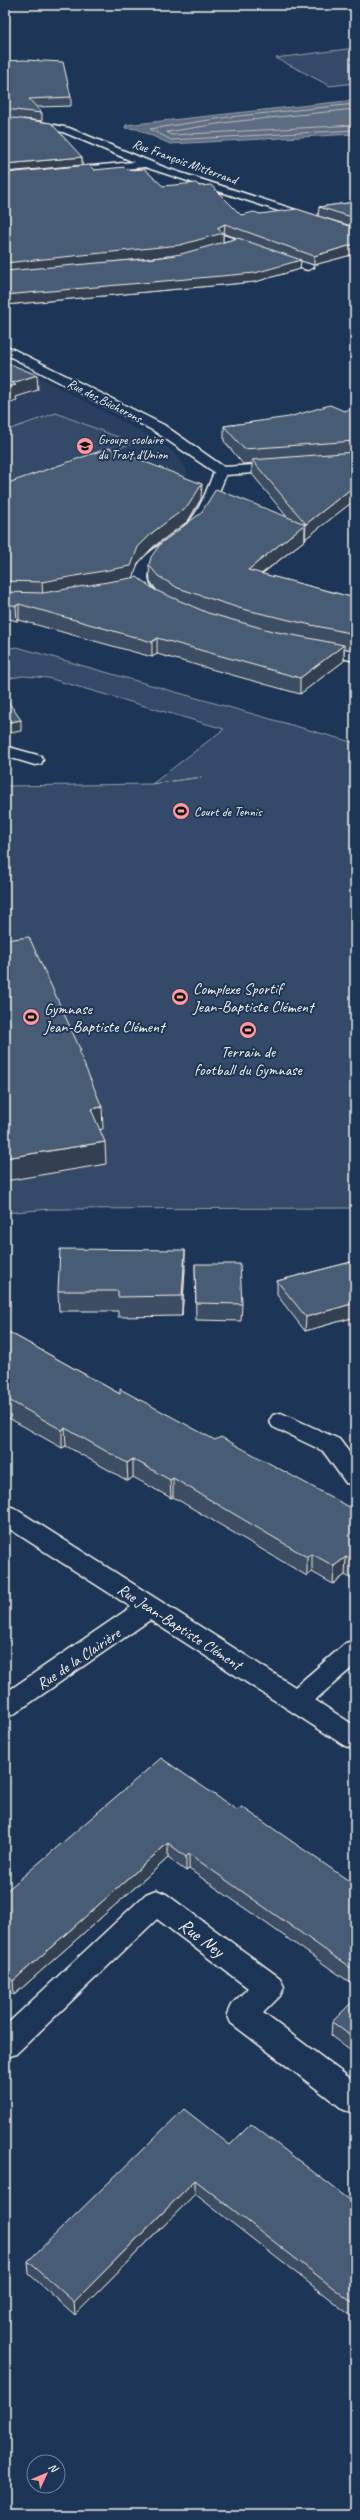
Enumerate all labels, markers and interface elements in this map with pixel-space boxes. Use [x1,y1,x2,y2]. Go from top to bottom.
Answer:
street label: Rue François Mitterrand [130,136,241,189]
street label: Rue des Bûcherons [65,375,146,427]
place label: Groupe scolaire du Trait d'Union [98,432,168,463]
school or university icon: Groupe scolaire du Trait d'Union [75,436,95,456]
sports icon: Court de Tennis [171,801,191,821]
place label: Court de Tennis [194,804,263,820]
place label: Complexe Sportif Jean-Baptiste Clément [192,979,316,1017]
sports icon: Complexe Sportif Jean-Baptiste Clément [170,987,190,1007]
place label: Gymnase Jean-Baptiste Clément [43,999,167,1037]
sports icon: Gymnase Jean-Baptiste Clément [21,1007,41,1027]
sports icon: Terrain de football du Gymnase [238,1020,258,1040]
place label: Terrain de football du Gymnase [194,1042,304,1080]
street label: Rue Jean-Baptiste Clément [114,1579,248,1676]
street label: Rue de la Clairière [33,1623,126,1694]
street label: Rue Ney [174,1913,230,1964]
north arrow [26,2454,66,2494]
text: N [46,2460,62,2476]

